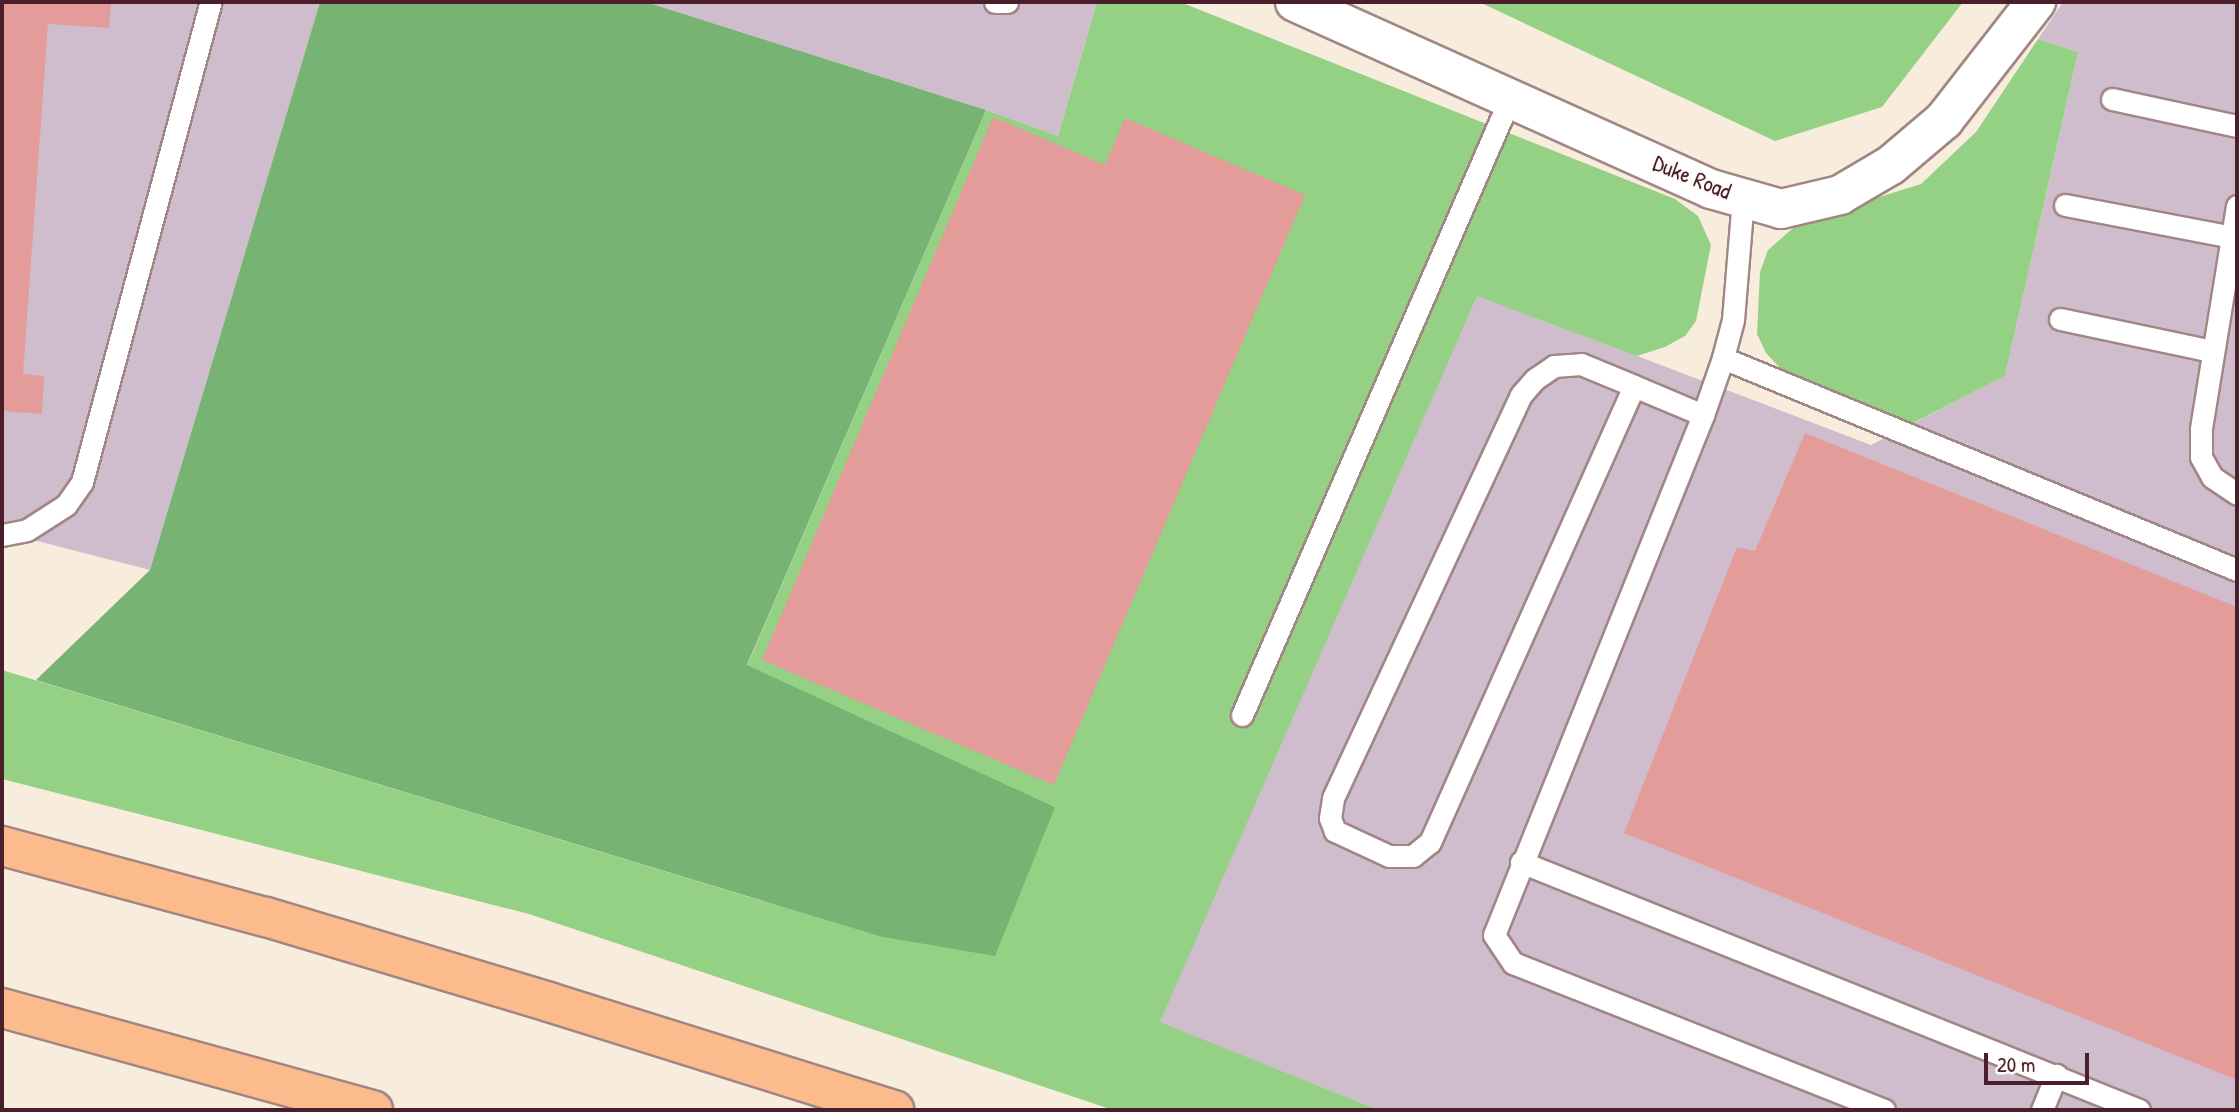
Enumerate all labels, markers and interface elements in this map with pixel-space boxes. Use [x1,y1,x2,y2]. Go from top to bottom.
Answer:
street label: Duke Road [1649,149,1735,205]
scale bar [1987,1038,2092,1082]
text: 20 m [1997,1050,2035,1079]

